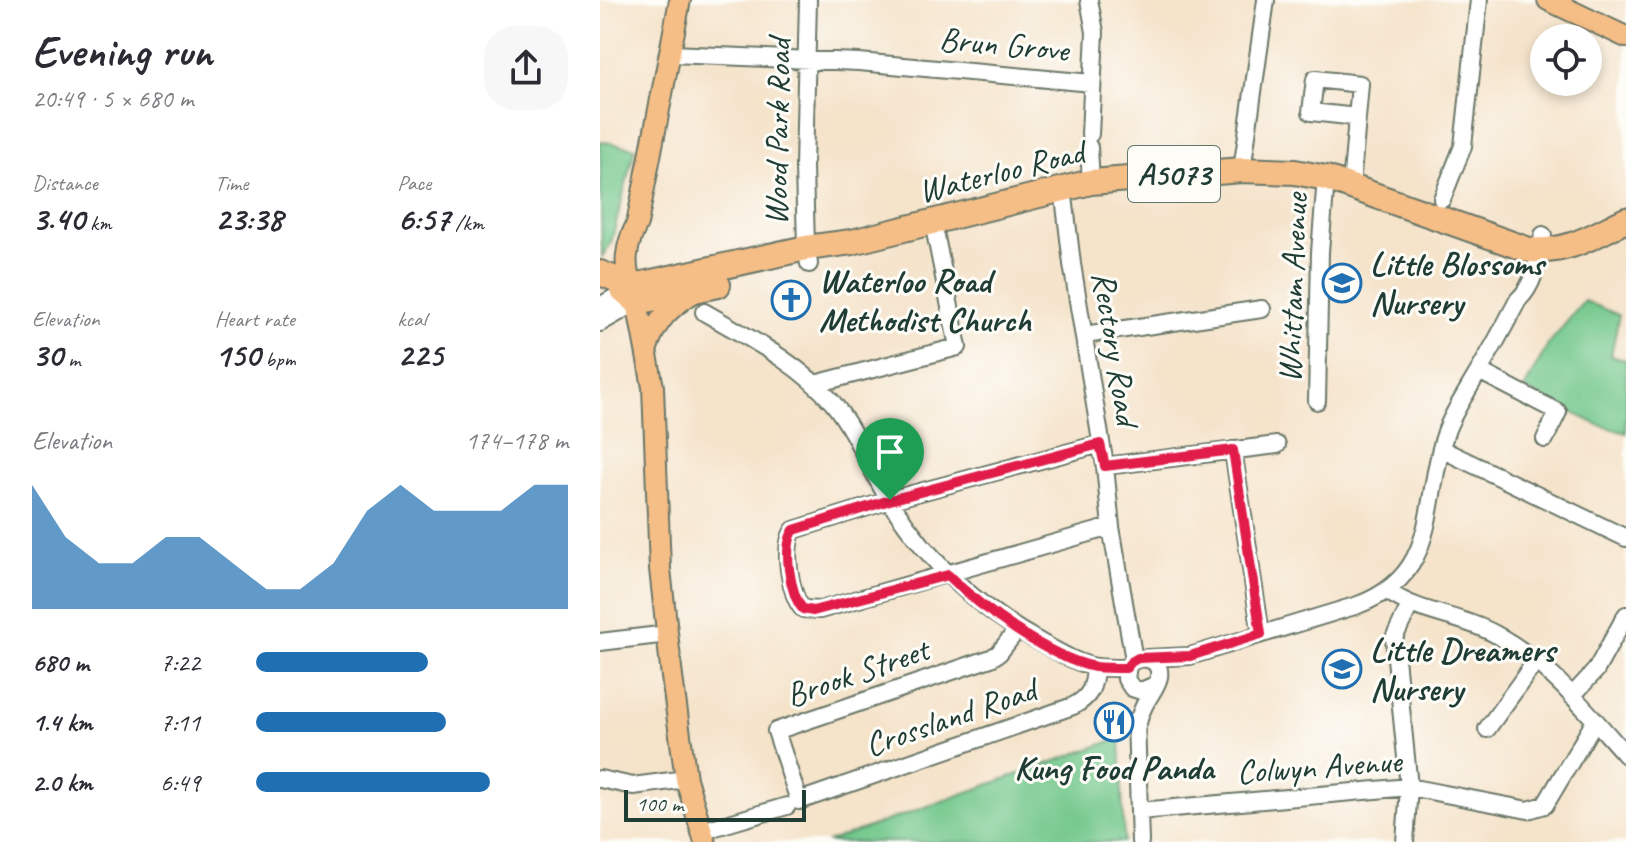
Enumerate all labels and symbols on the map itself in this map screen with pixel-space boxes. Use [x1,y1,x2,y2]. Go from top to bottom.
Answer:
street label: Brun Grove [938,17,1072,71]
street label: Wood Park Road [754,34,800,226]
street label: Waterloo Road [914,129,1093,212]
road number: A5073 [1128,146,1220,202]
street label: Whittam Avenue [1267,191,1317,383]
place label: Little Blossoms Nursery [1370,242,1547,324]
place label: Waterloo Road Methodist Church [819,259,1032,341]
school or university icon: Little Blossoms Nursery [1321,262,1363,304]
street label: Rectory Road [1083,268,1150,433]
church icon: Waterloo Road Methodist Church [770,279,812,321]
pin [856,418,924,500]
street label: Brook Street [780,626,937,716]
place label: Little Dreamers Nursery [1370,628,1558,710]
school or university icon: Little Dreamers Nursery [1321,648,1363,690]
street label: Crossland Road [859,666,1045,766]
restaurant icon: Kung Food Panda [1093,701,1135,743]
street label: Colwyn Avenue [1235,739,1405,793]
place label: Kung Food Panda [1014,746,1217,789]
scale bar [624,786,806,822]

